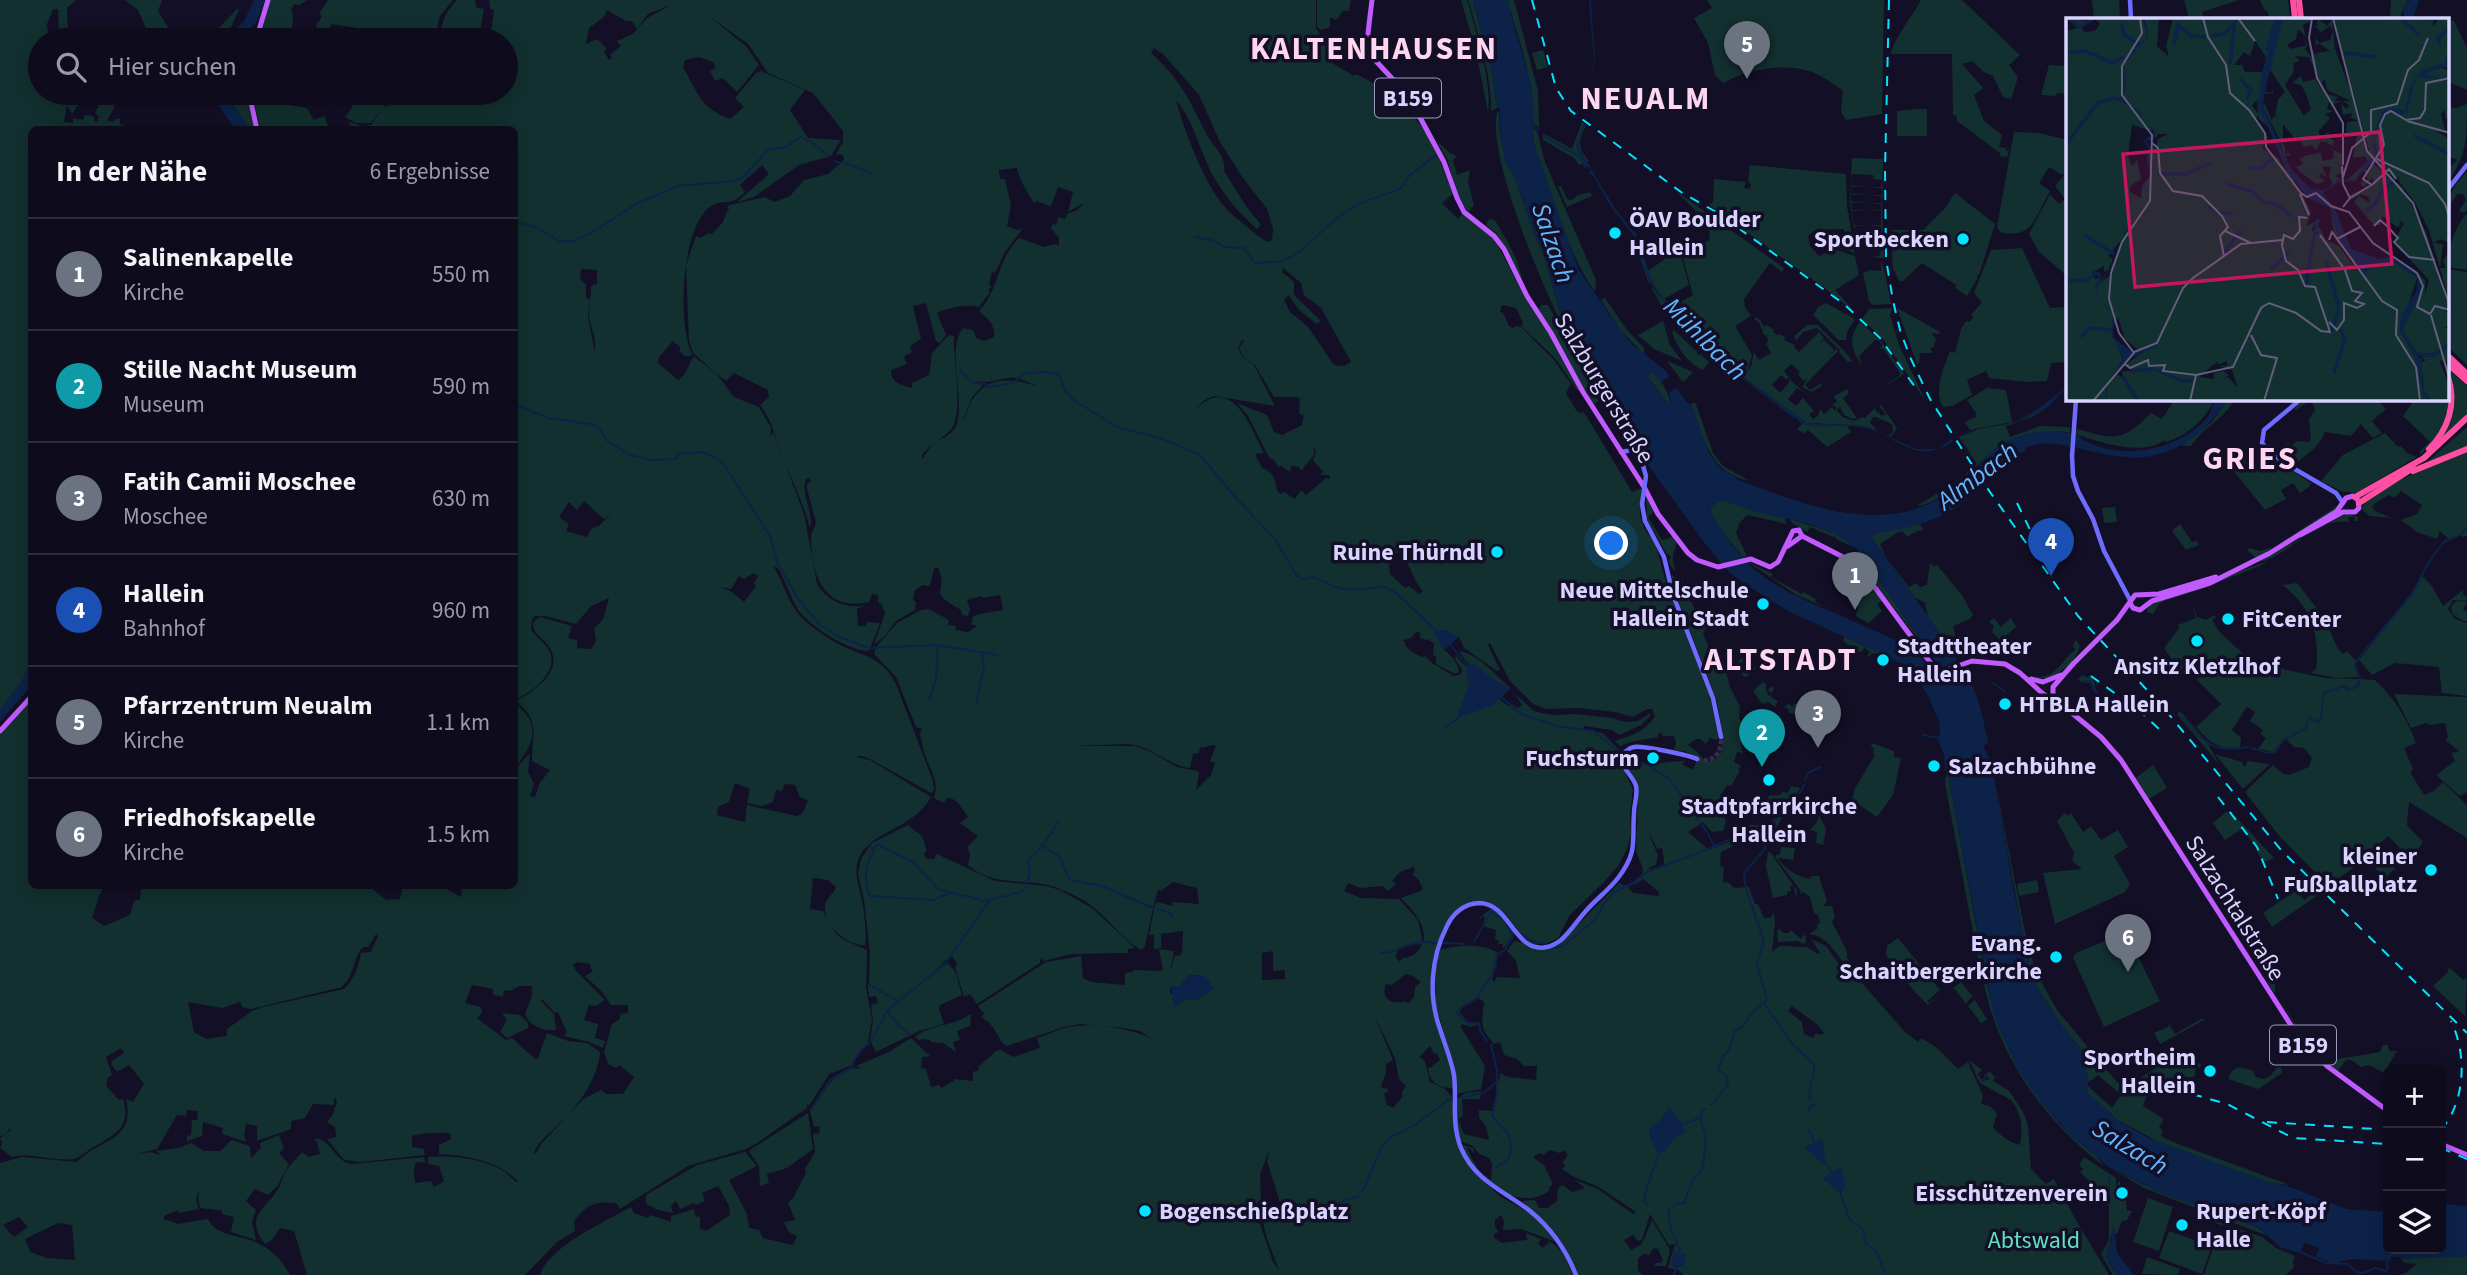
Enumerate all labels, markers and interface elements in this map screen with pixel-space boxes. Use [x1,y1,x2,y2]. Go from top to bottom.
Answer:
inset map [2066,18,2450,401]
pin: 5 [1724,21,1770,79]
district label: KALTENHAUSEN [1250,26,1498,72]
search box [28,28,518,105]
icon: search [52,48,90,86]
text: Hier suchen [108,48,237,85]
district label: NEUALM [1580,76,1712,122]
road number: B159 [1375,78,1441,118]
text: In der Nähe [56,150,207,193]
text: 6 Ergebnisse [370,155,490,188]
water label: Salzach [1522,198,1584,288]
place label: ÖAV Boulder Hallein [1629,202,1761,265]
place label: Sportbecken [1814,222,1949,257]
marker: ÖAV Boulder Hallein [1607,225,1623,241]
marker: Sportbecken [1955,231,1971,247]
text: Salinenkapelle [123,239,293,276]
text: 1 [73,258,85,291]
text: 550 m [432,258,490,291]
text: Kirche [123,276,184,309]
water label: Mühlbach [1655,289,1755,389]
street label: Salzburgerstraße [1545,306,1663,470]
text: Stille Nacht Museum [123,351,357,388]
text: 2 [73,370,85,403]
text: 590 m [432,370,490,403]
text: Museum [123,388,205,421]
water label: Almbach [1927,433,2025,520]
district label: GRIES [2203,436,2298,482]
text: Fatih Camii Moschee [123,463,356,500]
text: 3 [73,482,85,515]
text: 630 m [432,482,490,515]
text: Moschee [123,500,208,533]
pin: 4 [2028,518,2074,576]
your location [1594,526,1628,560]
place label: Ruine Thürndl [1332,535,1483,570]
marker: Ruine Thürndl [1489,544,1505,560]
pin: 1 [1832,552,1878,610]
place label: Neue Mittelschule Hallein Stadt [1560,573,1749,636]
text: Hallein [123,575,205,612]
text: 4 [73,594,85,627]
text: 960 m [432,594,490,627]
marker: Neue Mittelschule Hallein Stadt [1755,596,1771,612]
place label: FitCenter [2242,602,2342,637]
marker: FitCenter [2220,611,2236,627]
text: Bahnhof [123,612,205,645]
place label: Stadttheater Hallein [1897,629,2032,692]
marker: Ansitz Kletzlhof [2189,633,2205,649]
district label: ALTSTADT [1703,637,1858,683]
place label: Ansitz Kletzlhof [2113,649,2281,684]
marker: Stadttheater Hallein [1875,652,1891,668]
text: Pfarrzentrum Neualm [123,687,373,724]
place label: HTBLA Hallein [2019,687,2169,722]
pin: 3 [1795,690,1841,748]
marker: HTBLA Hallein [1997,696,2013,712]
text: 5 [73,706,85,739]
text: 1.1 km [426,706,490,739]
pin: 2 [1739,709,1785,767]
text: Kirche [123,724,184,757]
place label: Fuchsturm [1525,741,1639,776]
place label: Salzachbühne [1948,749,2096,784]
marker: Fuchsturm [1645,750,1661,766]
marker: Salzachbühne [1926,758,1942,774]
marker: Stadtpfarrkirche Hallein [1761,772,1777,788]
place label: Stadtpfarrkirche Hallein [1681,789,1857,852]
text: Friedhofskapelle [123,799,316,836]
text: 6 [73,818,85,851]
text: 1.5 km [426,818,490,851]
street label: Salzachtalstraße [2176,828,2294,988]
text: Kirche [123,836,184,869]
place label: kleiner Fußballplatz [2283,839,2417,902]
marker: kleiner Fußballplatz [2423,862,2439,878]
pin: 6 [2105,914,2151,972]
place label: Evang. Schaitbergerkirche [1839,926,2042,989]
marker: Evang. Schaitbergerkirche [2048,949,2064,965]
road number: B159 [2270,1026,2336,1064]
place label: Sportheim Hallein [2084,1040,2196,1103]
marker: Sportheim Hallein [2202,1063,2218,1079]
map controls [2383,1065,2446,1254]
button: + [2383,1065,2446,1128]
water label: Salzach [2085,1110,2175,1184]
button: − [2383,1128,2446,1191]
place label: Eisschützenverein [1915,1176,2108,1211]
marker: Eisschützenverein [2114,1185,2130,1201]
button: layers [2383,1191,2446,1254]
place label: Bogenschießplatz [1159,1194,1348,1229]
place label: Rupert-Köpf Halle [2196,1194,2327,1257]
marker: Bogenschießplatz [1137,1203,1153,1219]
marker: Rupert-Köpf Halle [2174,1217,2190,1233]
park label: Abtswald [1988,1223,2080,1258]

